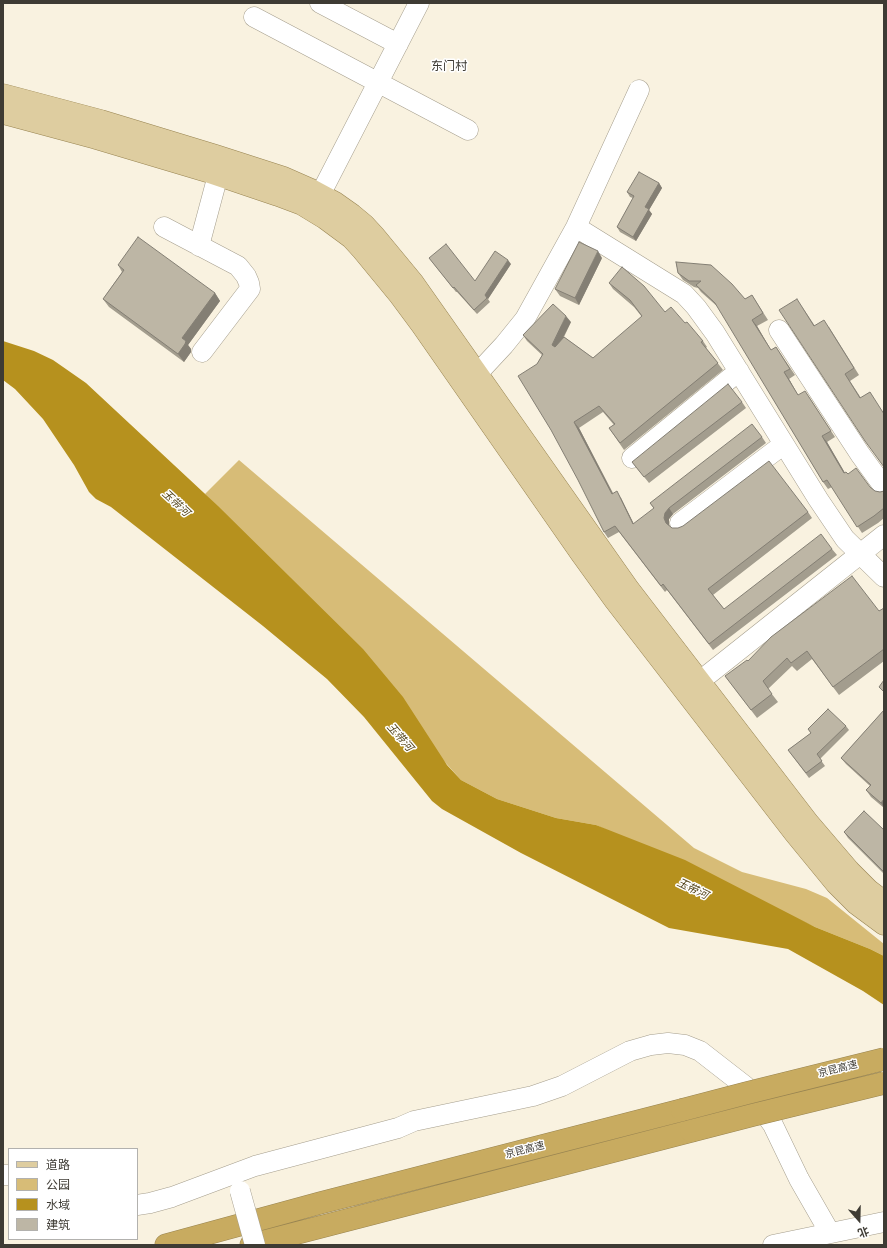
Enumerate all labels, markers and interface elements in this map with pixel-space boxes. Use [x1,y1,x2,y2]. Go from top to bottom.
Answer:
district label: 东门村 [431,61,467,75]
water label: 玉带河 [158,488,192,520]
water label: 玉带河 [383,721,415,755]
water label: 玉带河 [674,877,710,903]
street label: 京昆高速 [817,1059,859,1081]
street label: 京昆高速 [504,1140,546,1162]
legend [8,1148,138,1240]
text: 道路 [46,1158,70,1174]
text: 公园 [46,1178,70,1194]
text: 水域 [46,1198,70,1214]
north arrow [839,1200,879,1240]
text: 建筑 [46,1218,70,1234]
text: 北 [856,1223,871,1240]

